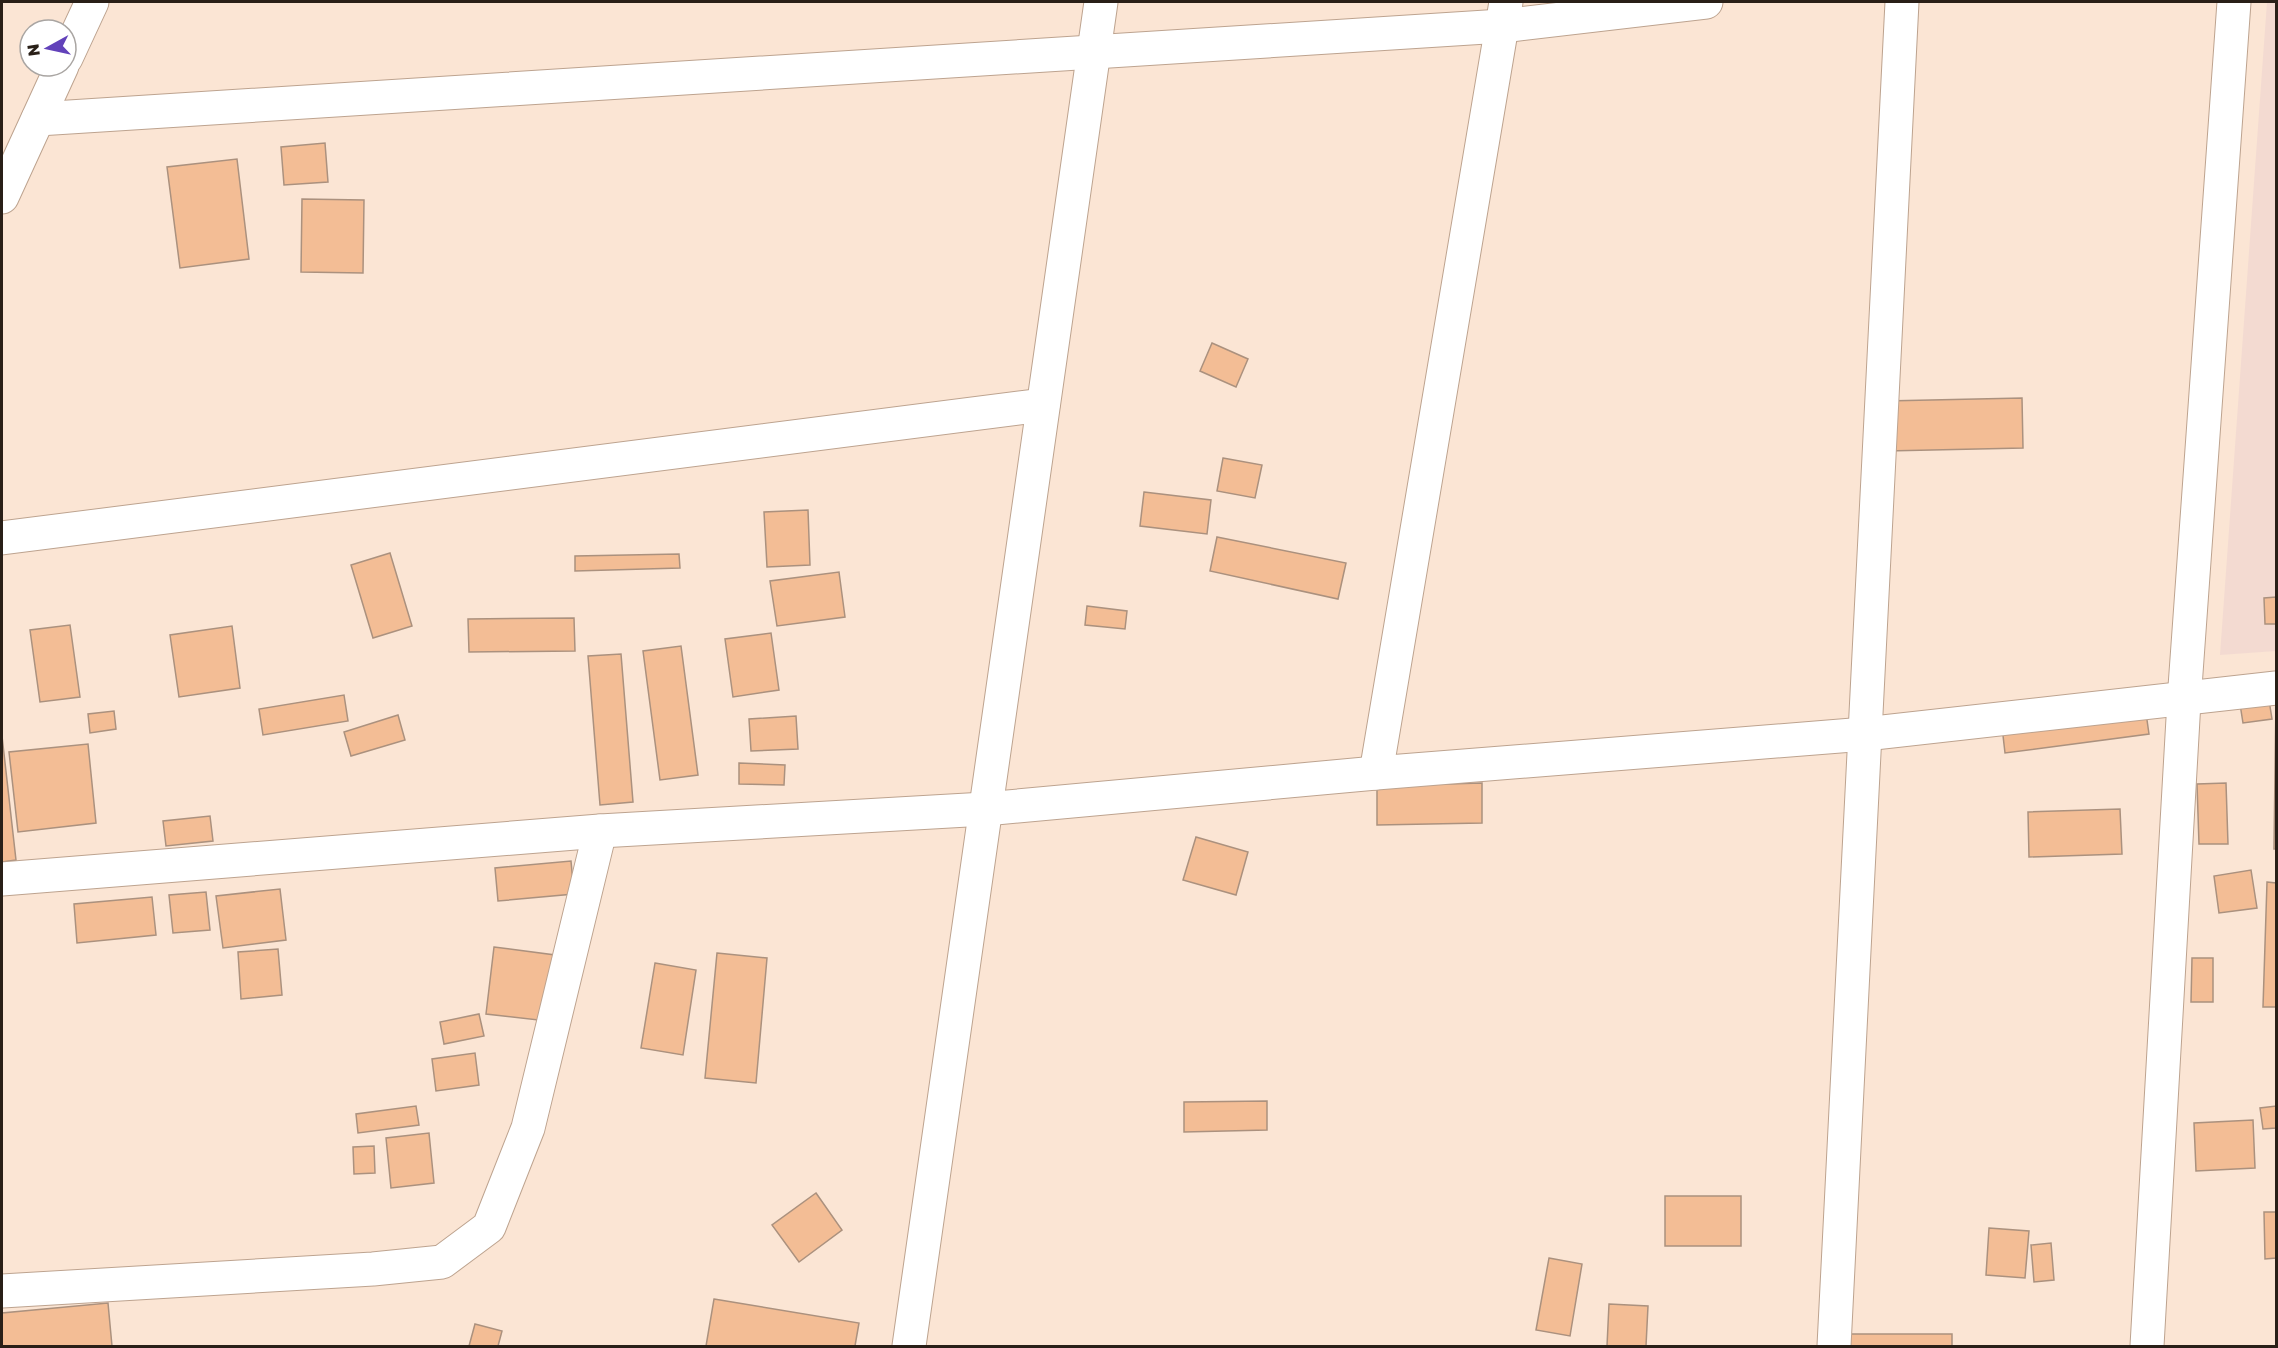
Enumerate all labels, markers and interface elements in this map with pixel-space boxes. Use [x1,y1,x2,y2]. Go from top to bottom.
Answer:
north arrow [18,18,78,78]
text: N [22,43,44,58]

